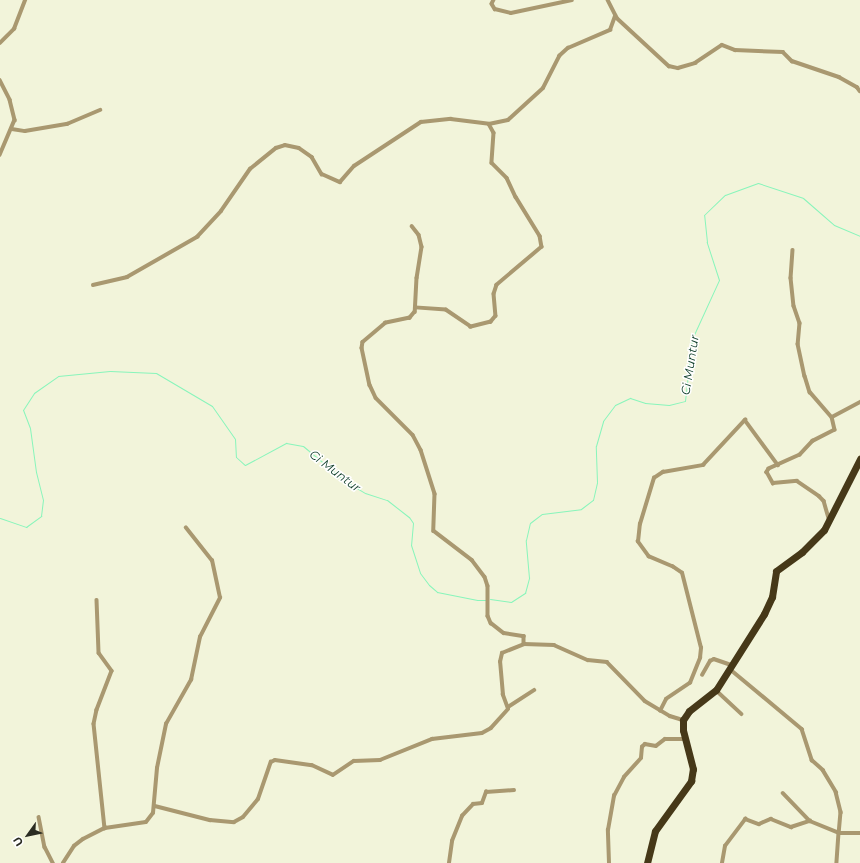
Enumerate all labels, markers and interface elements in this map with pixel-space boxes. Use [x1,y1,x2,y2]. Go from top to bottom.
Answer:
water label: Ci Muntur [678,334,702,396]
water label: Ci Muntur [307,447,363,495]
north arrow [8,815,48,855]
text: U [10,834,26,849]

